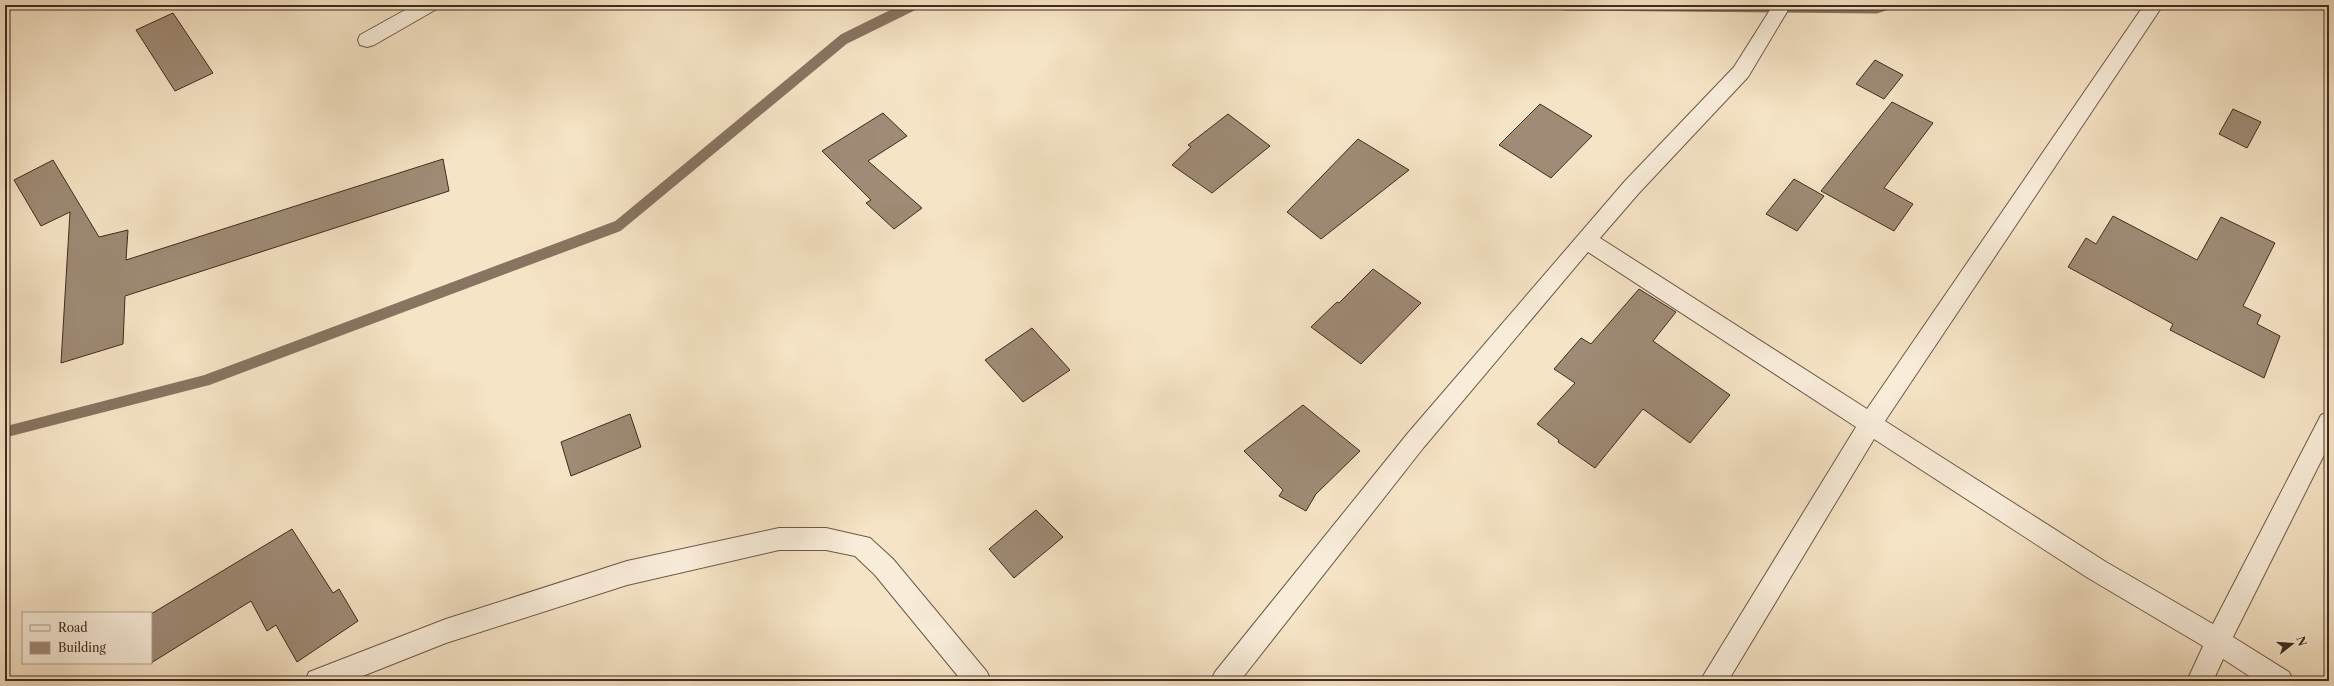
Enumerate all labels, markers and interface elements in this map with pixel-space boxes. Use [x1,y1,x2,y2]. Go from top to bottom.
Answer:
legend [22,612,152,664]
text: Road [58,620,88,635]
north arrow [2272,624,2312,664]
text: N [2293,634,2310,648]
text: Building [58,640,106,655]

